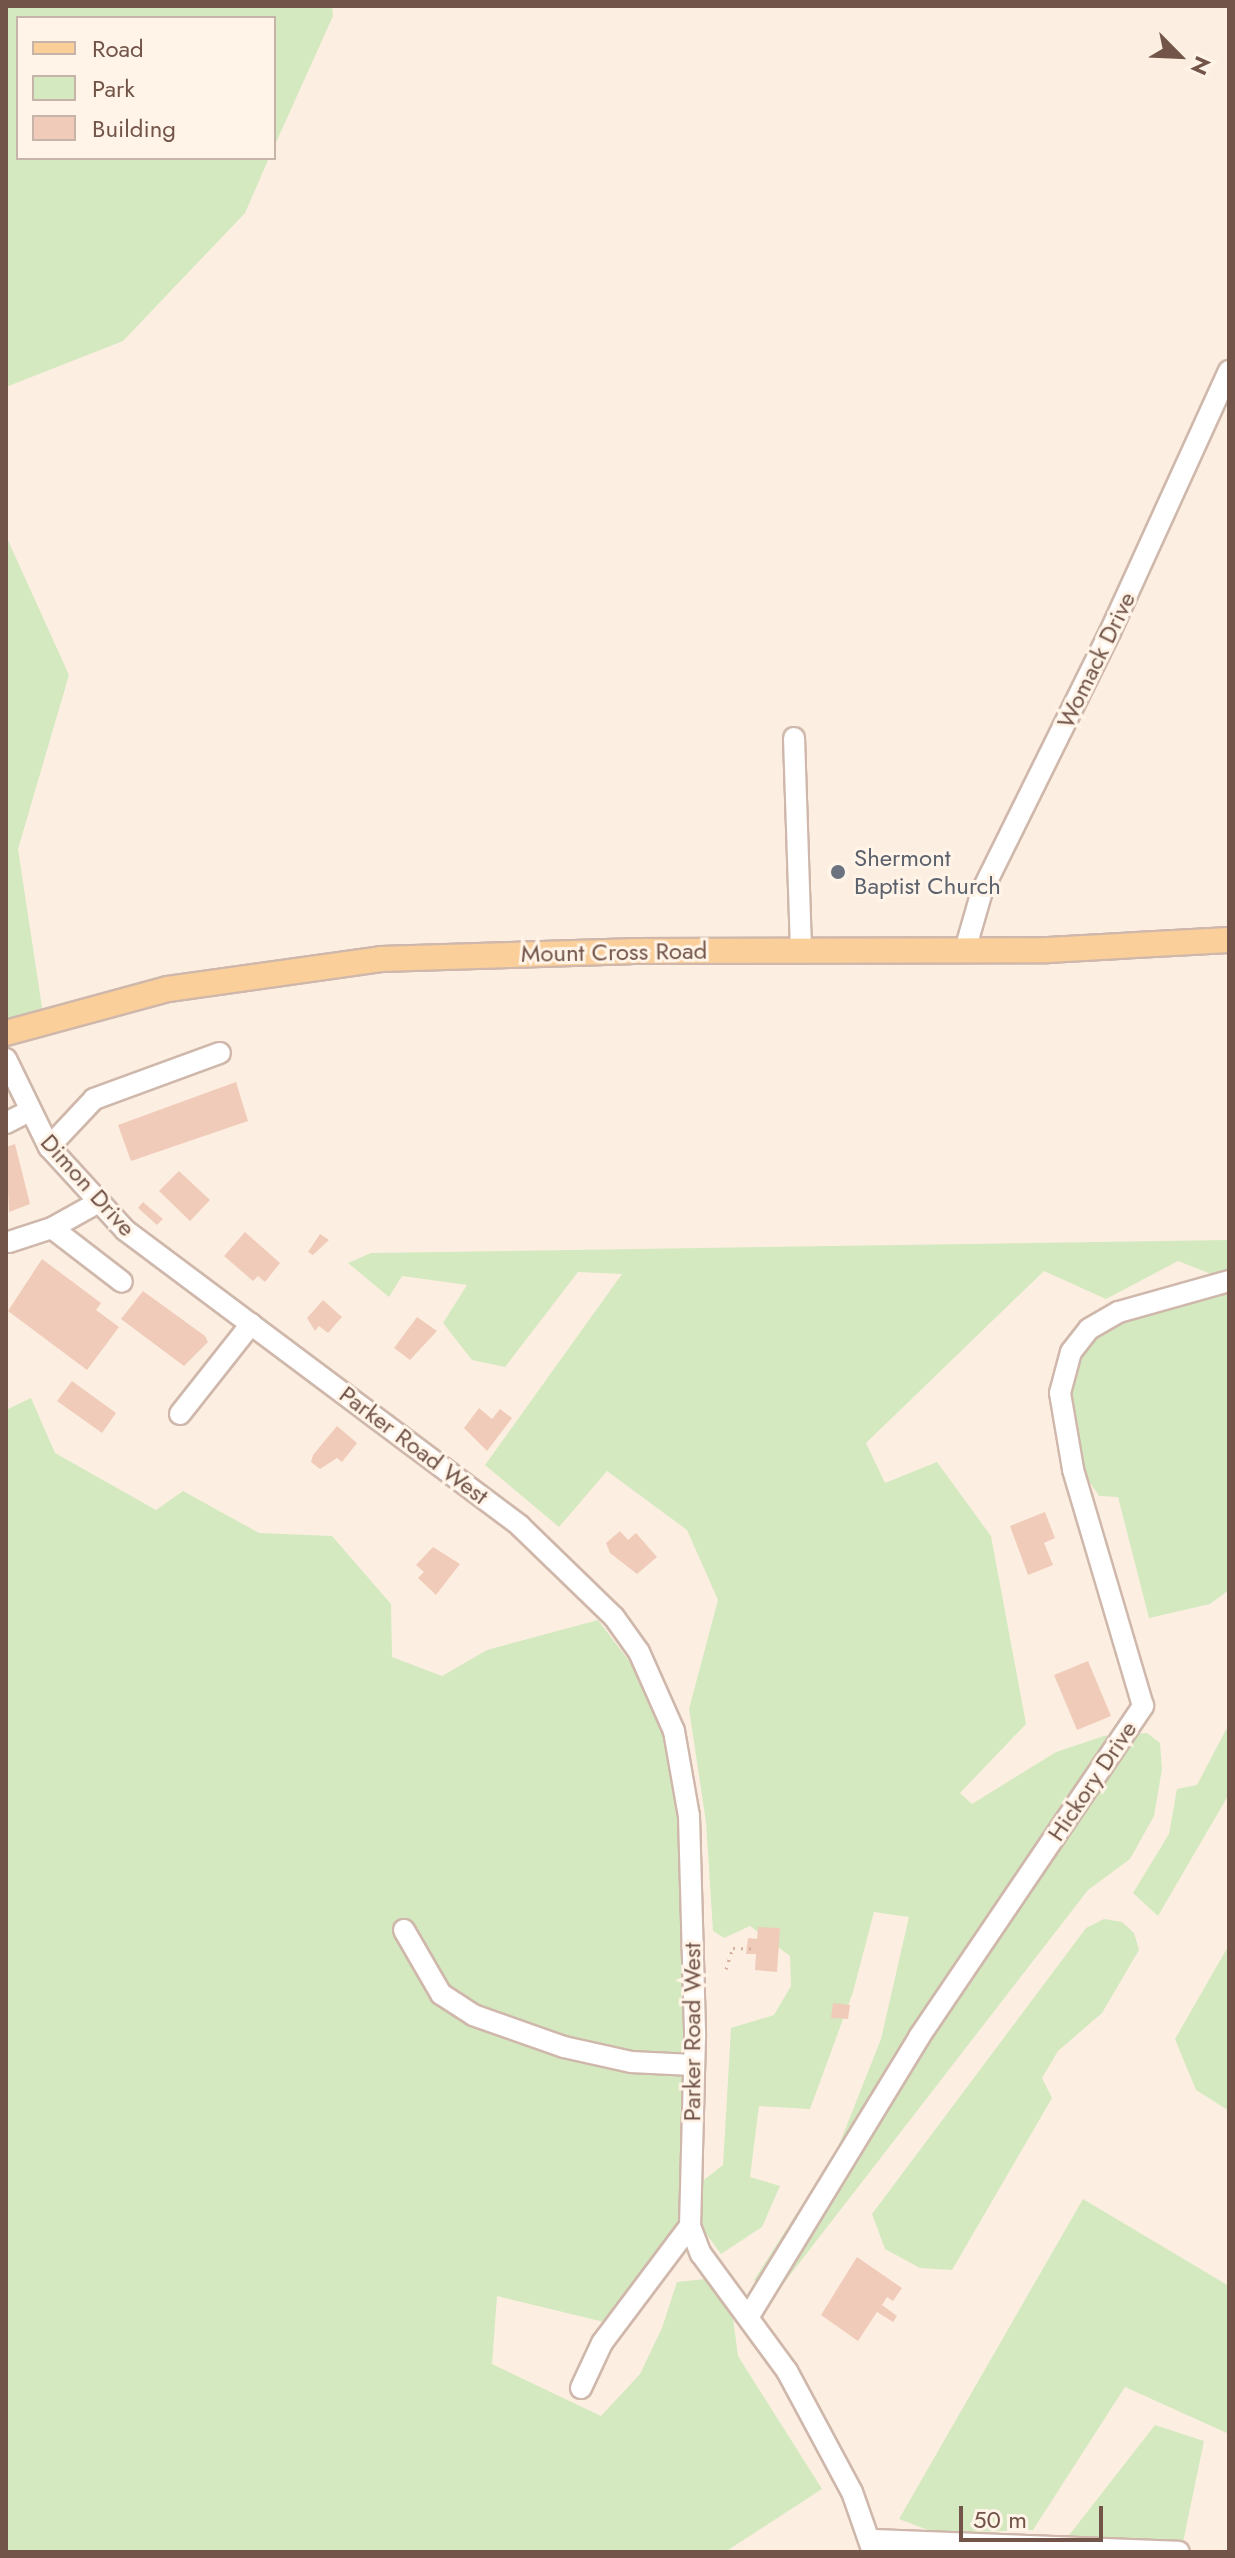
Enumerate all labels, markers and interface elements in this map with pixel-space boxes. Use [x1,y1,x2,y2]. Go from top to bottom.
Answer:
legend [16,16,276,160]
north arrow [1139,16,1219,96]
text: Road [92,31,144,66]
text: N [1183,51,1219,80]
text: Park [92,71,135,106]
text: Building [92,111,176,146]
street label: Womack Drive [1051,587,1141,733]
place label: Shermont Baptist Church [854,844,1001,900]
marker: Shermont Baptist Church [829,863,847,881]
street label: Mount Cross Road [521,936,707,968]
street label: Dimon Drive [35,1128,141,1242]
street label: Parker Road West [334,1380,494,1510]
street label: Hickory Drive [1041,1716,1143,1846]
street label: Parker Road West [678,1943,706,2121]
scale bar [963,2490,1107,2540]
text: 50 m [973,2502,1027,2537]

